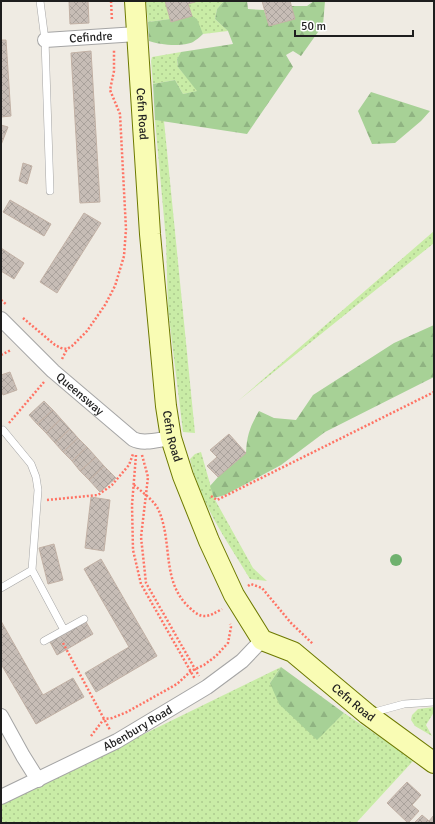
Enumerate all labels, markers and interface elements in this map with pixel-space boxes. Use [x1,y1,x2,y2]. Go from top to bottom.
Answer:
scale bar [295,12,413,38]
text: 50 m [301,19,326,34]
street label: Cefindre [69,29,113,46]
street label: Cefn Road [133,87,151,140]
street label: Queensway [53,370,107,419]
street label: Cefn Road [159,410,185,464]
street label: Cefn Road [328,680,378,725]
street label: Abenbury Road [101,703,175,755]

